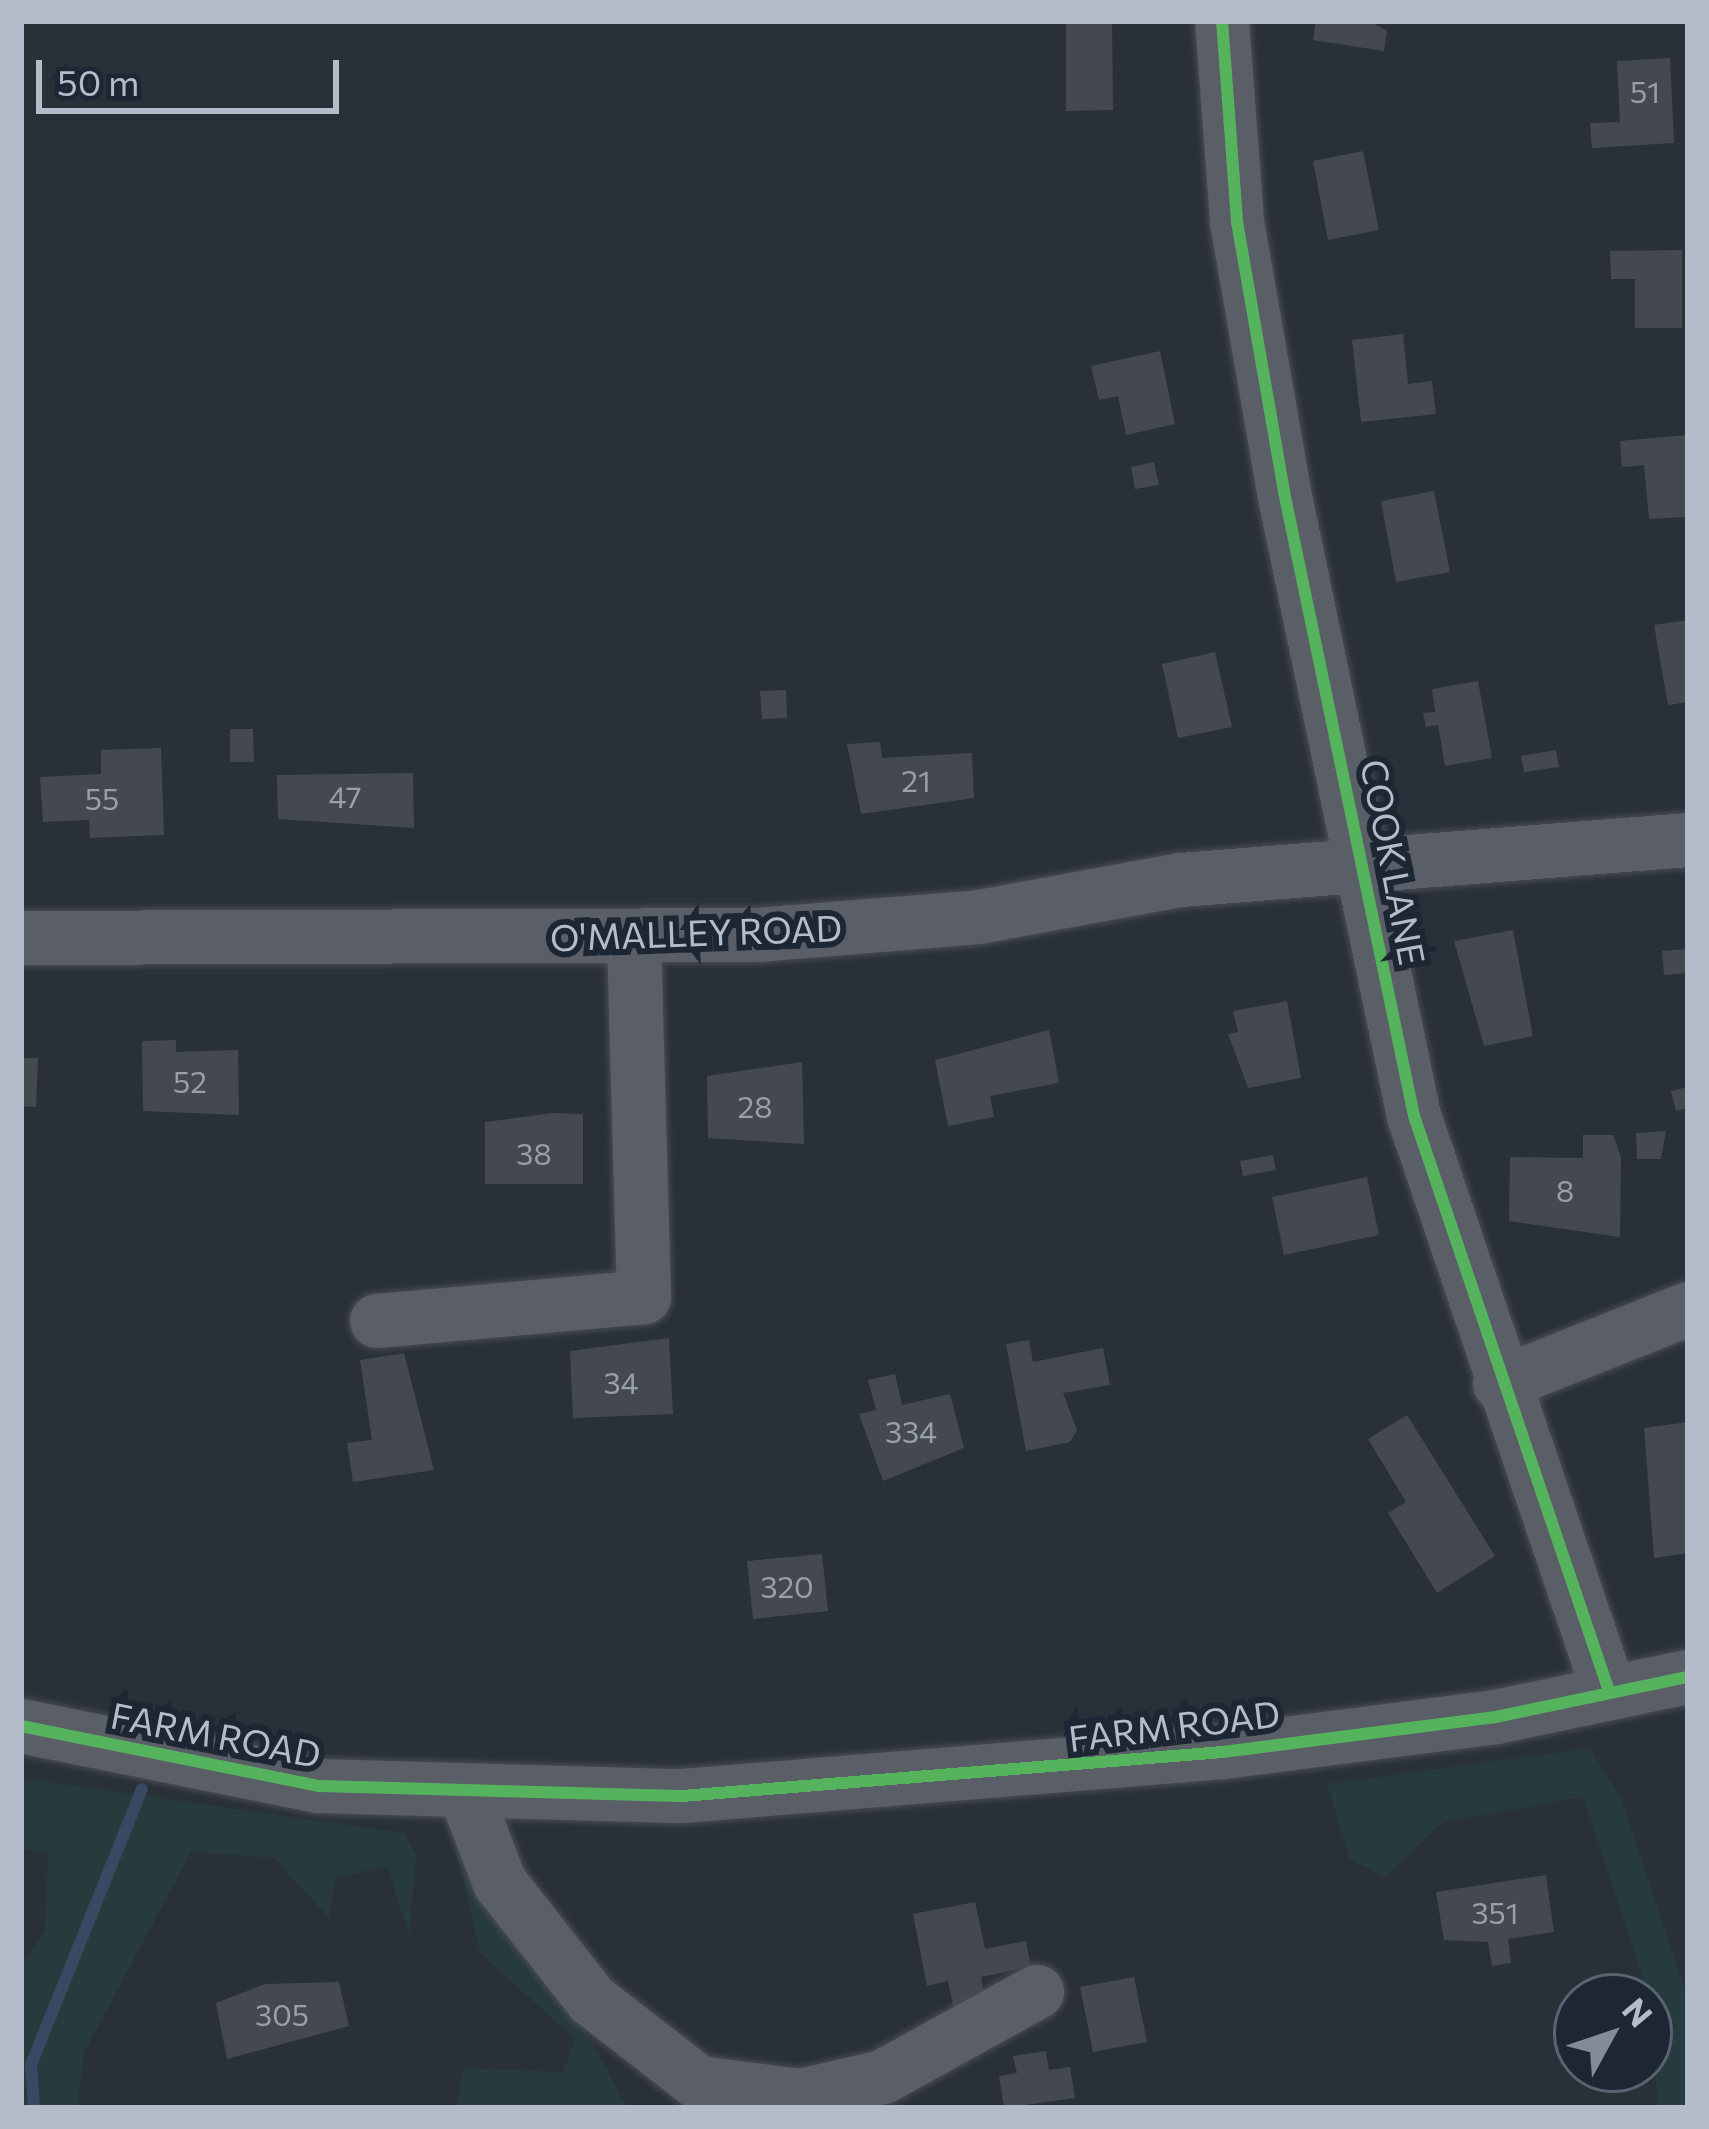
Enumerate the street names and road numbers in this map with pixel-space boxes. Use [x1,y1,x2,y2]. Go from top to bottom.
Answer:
street label: COOK LANE [1353,756,1435,968]
street label: O'MALLEY ROAD [549,905,843,959]
street label: FARM ROAD [1066,1691,1282,1759]
street label: FARM ROAD [107,1692,325,1776]

